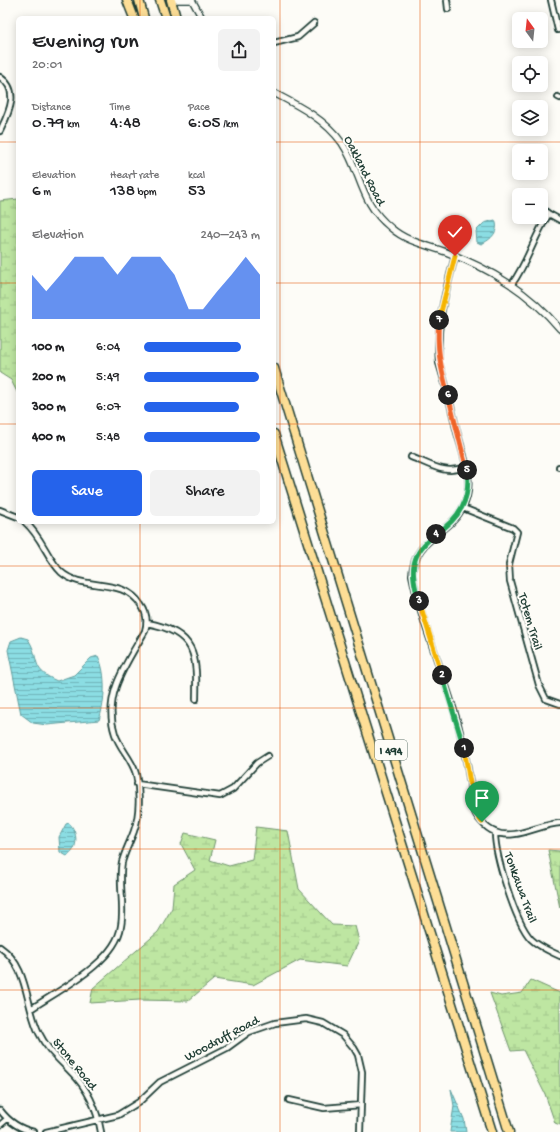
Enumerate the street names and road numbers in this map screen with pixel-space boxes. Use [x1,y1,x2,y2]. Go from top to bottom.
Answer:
street label: Oakland Road [340,134,388,210]
street label: Totem Trail [514,591,545,652]
road number: I 494 [375,740,407,760]
street label: Tonkawa Trail [500,850,539,925]
street label: Woodruff Road [182,1013,263,1065]
street label: Stone Road [49,1036,100,1095]

